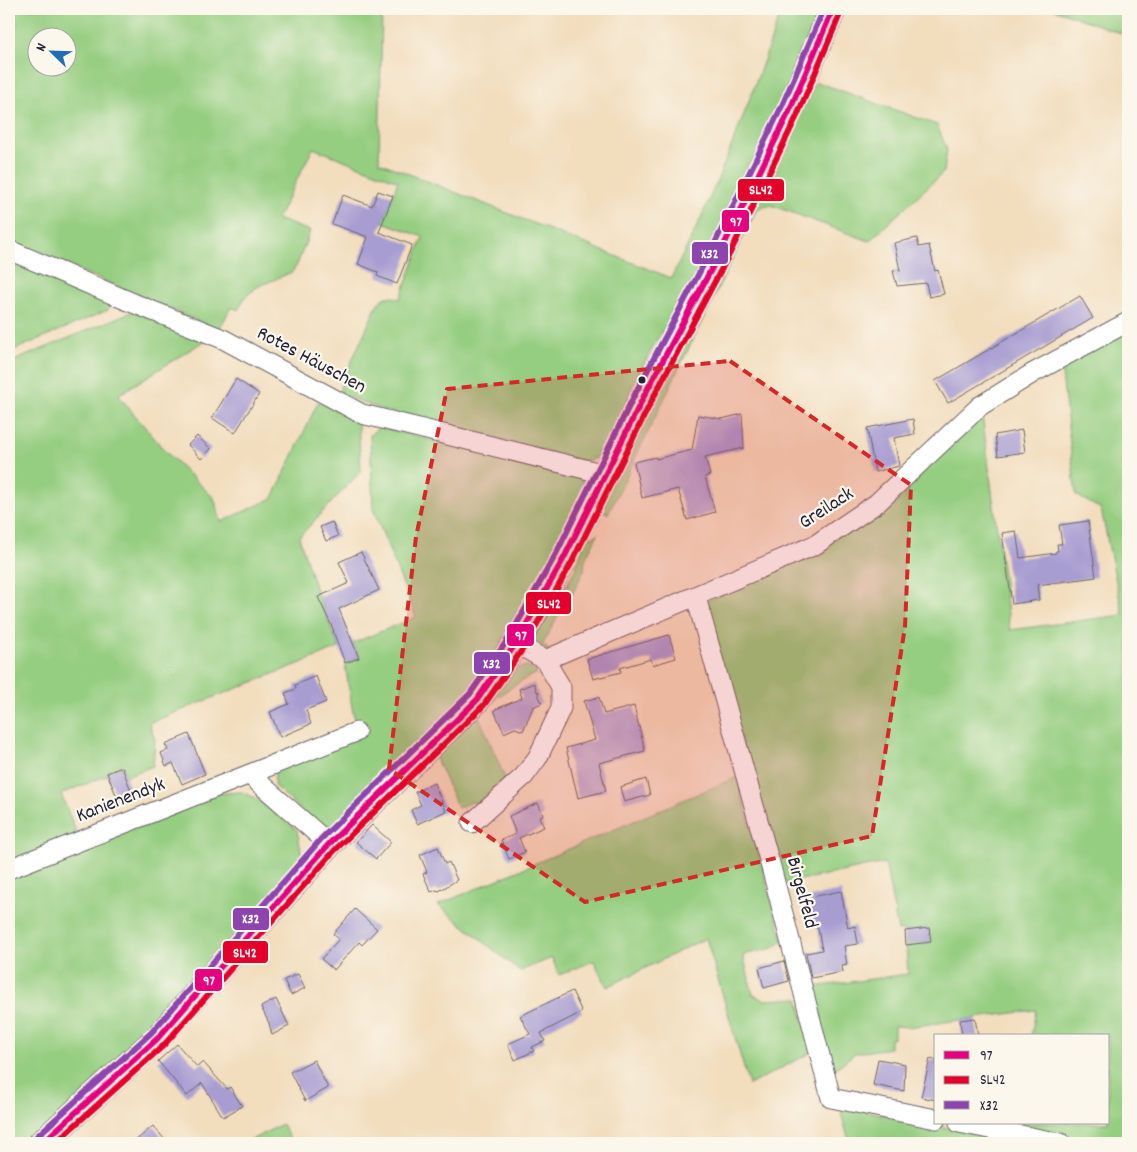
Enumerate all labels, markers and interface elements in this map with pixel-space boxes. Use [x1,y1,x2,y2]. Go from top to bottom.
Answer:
north arrow [28,28,78,78]
text: N [31,41,52,55]
line badge: SL42 [737,178,785,202]
text: SL42 [749,181,773,201]
line badge: 97 [721,209,750,233]
text: 97 [730,213,743,233]
line badge: X32 [691,241,729,265]
text: X32 [701,245,719,265]
street label: Rotes Häuschen [251,320,371,402]
unlabelled marker [637,375,647,385]
street label: Greilack [794,481,860,537]
line badge: SL42 [525,591,572,615]
text: SL42 [537,595,561,615]
line badge: 97 [506,623,535,647]
text: 97 [515,627,528,647]
line badge: X32 [473,651,511,675]
text: X32 [483,655,501,675]
street label: Kanienendyk [72,771,170,831]
street label: Birgelfeld [778,854,824,932]
line badge: X32 [232,907,270,931]
text: X32 [242,910,260,930]
line badge: SL42 [222,940,269,964]
text: SL42 [233,944,257,964]
line badge: 97 [194,968,223,992]
text: 97 [203,972,216,992]
legend [934,1034,1110,1124]
text: 97 [980,1046,993,1068]
text: SL42 [980,1070,1006,1092]
text: X32 [980,1096,999,1118]

